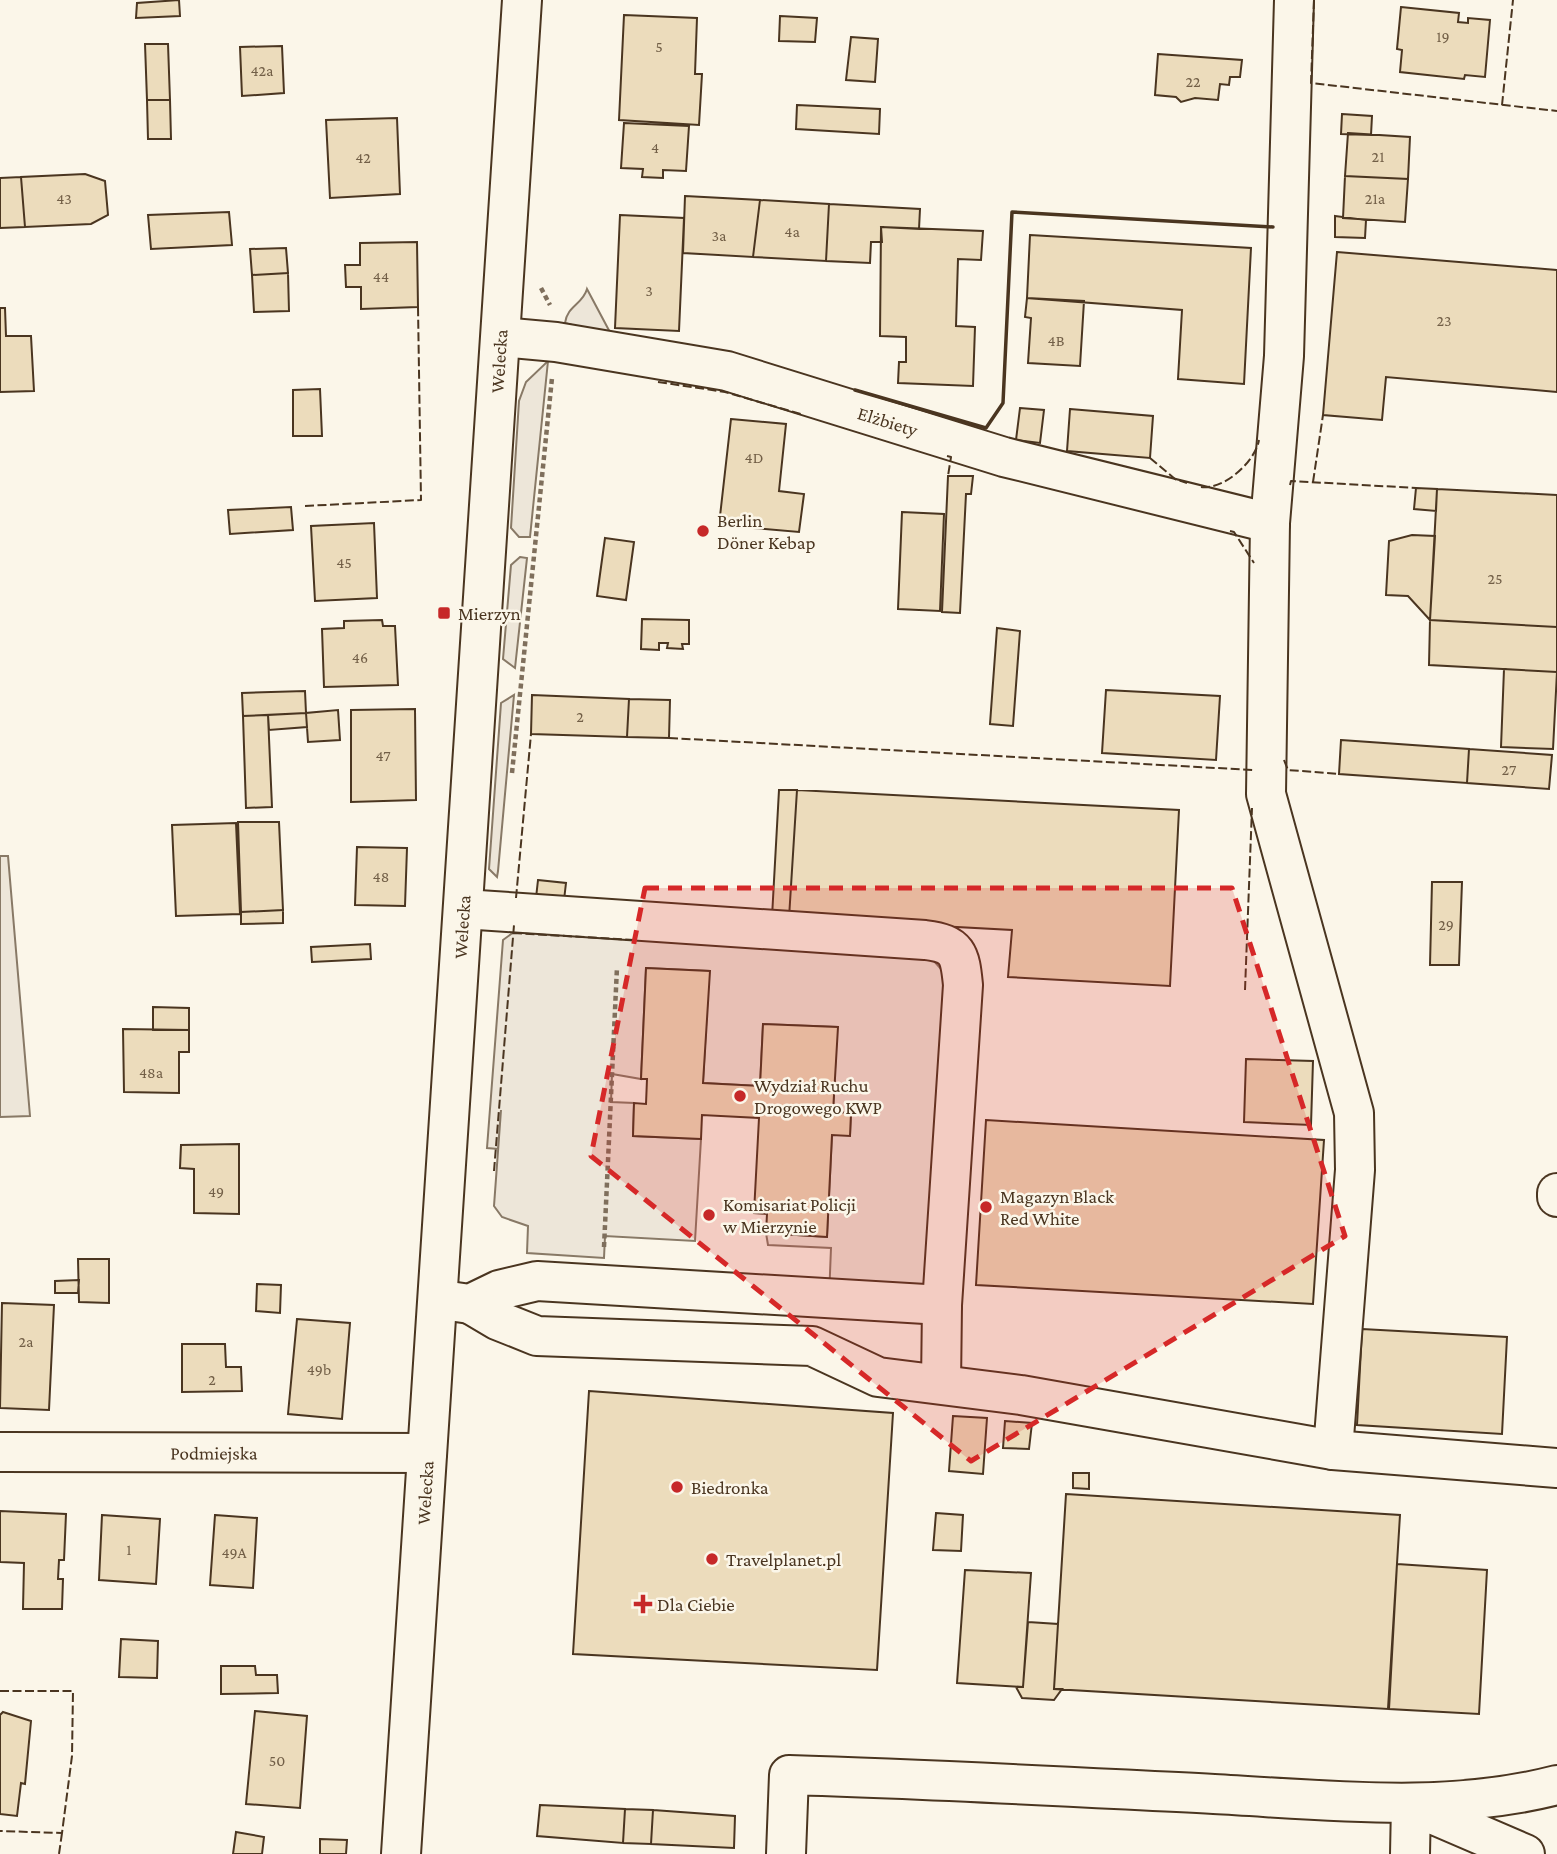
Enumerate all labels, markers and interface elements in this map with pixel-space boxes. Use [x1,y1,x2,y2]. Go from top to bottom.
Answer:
house number: 19 [1436,28,1450,45]
house number: 5 [655,38,663,55]
house number: 42a [250,62,274,79]
house number: 22 [1185,73,1201,90]
house number: 4 [651,139,659,156]
house number: 21 [1372,148,1384,165]
house number: 42 [355,149,371,166]
house number: 43 [56,190,72,207]
house number: 21a [1365,190,1386,207]
house number: 4a [784,223,800,240]
house number: 3a [712,227,727,244]
house number: 44 [373,268,389,285]
house number: 3 [645,282,653,299]
house number: 23 [1436,312,1452,329]
street label: Welecka [486,328,511,394]
house number: 4B [1048,332,1065,349]
street label: Elżbiety [855,402,920,440]
house number: 4D [745,449,763,466]
place label: Berlin Döner Kebap [717,510,815,553]
marker: Berlin Döner Kebap [695,523,711,539]
house number: 45 [336,554,352,571]
house number: 25 [1487,570,1503,587]
place label: Mierzyn [458,603,521,624]
marker: Mierzyn [436,605,452,621]
house number: 46 [352,649,368,666]
house number: 2 [576,708,584,725]
house number: 47 [375,747,391,764]
house number: 27 [1502,761,1517,778]
house number: 48 [373,868,389,885]
street label: Welecka [449,894,474,960]
house number: 29 [1438,916,1454,933]
house number: 48a [139,1064,164,1081]
place label: Wydział Ruchu Drogowego KWP [754,1075,882,1118]
marker: Wydział Ruchu Drogowego KWP [732,1088,748,1104]
house number: 49 [208,1183,224,1200]
place label: Magazyn Black Red White [1000,1186,1115,1229]
place label: Komisariat Policji w Mierzynie [723,1194,856,1237]
marker: Magazyn Black Red White [978,1199,994,1215]
marker: Komisariat Policji w Mierzynie [701,1207,717,1223]
house number: 2a [18,1333,34,1350]
house number: 49b [307,1361,331,1378]
house number: 2 [208,1371,216,1388]
street label: Podmiejska [170,1442,258,1464]
street label: Welecka [412,1460,437,1525]
place label: Biedronka [691,1477,769,1498]
marker: Biedronka [669,1479,685,1495]
house number: 1 [126,1541,132,1558]
house number: 49A [221,1544,247,1561]
place label: Travelplanet.pl [726,1549,841,1570]
marker: Travelplanet.pl [704,1551,720,1567]
place label: Dla Ciebie [657,1594,735,1615]
marker: Dla Ciebie [635,1596,651,1612]
house number: 50 [269,1752,285,1769]

